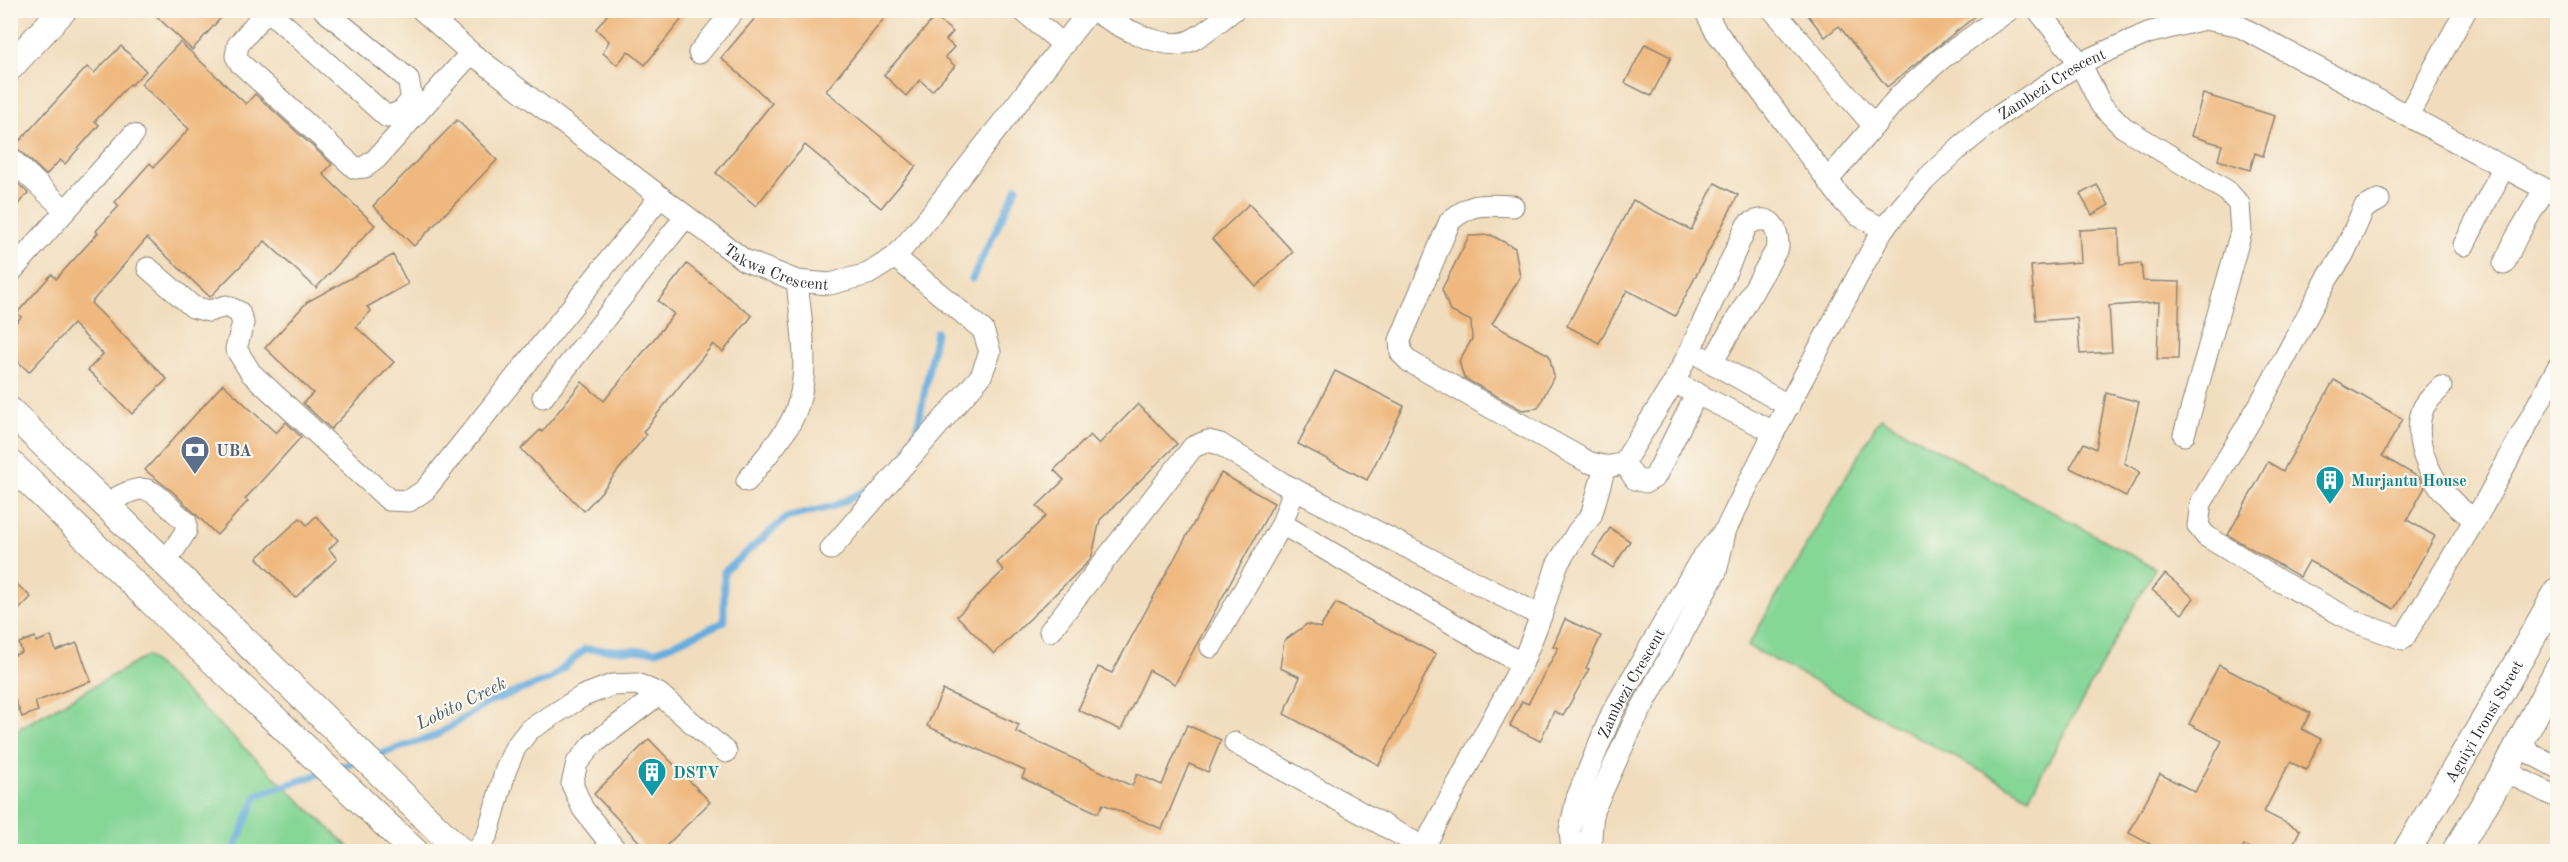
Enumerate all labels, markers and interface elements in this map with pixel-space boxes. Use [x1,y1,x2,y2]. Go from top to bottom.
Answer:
street label: Zambezi Crescent [1996,47,2109,124]
street label: Takwa Crescent [720,242,830,294]
bank icon: UBA [179,434,211,476]
place label: UBA [216,444,252,460]
building icon: Murjantu House [2314,464,2346,506]
place label: Murjantu House [2351,474,2467,490]
street label: Zambezi Crescent [1596,626,1669,741]
street label: Aguiyi Ironsi Street [2443,658,2527,786]
water label: Lobito Creek [413,674,509,734]
building icon: DSTV [636,756,668,798]
place label: DSTV [673,766,719,782]

